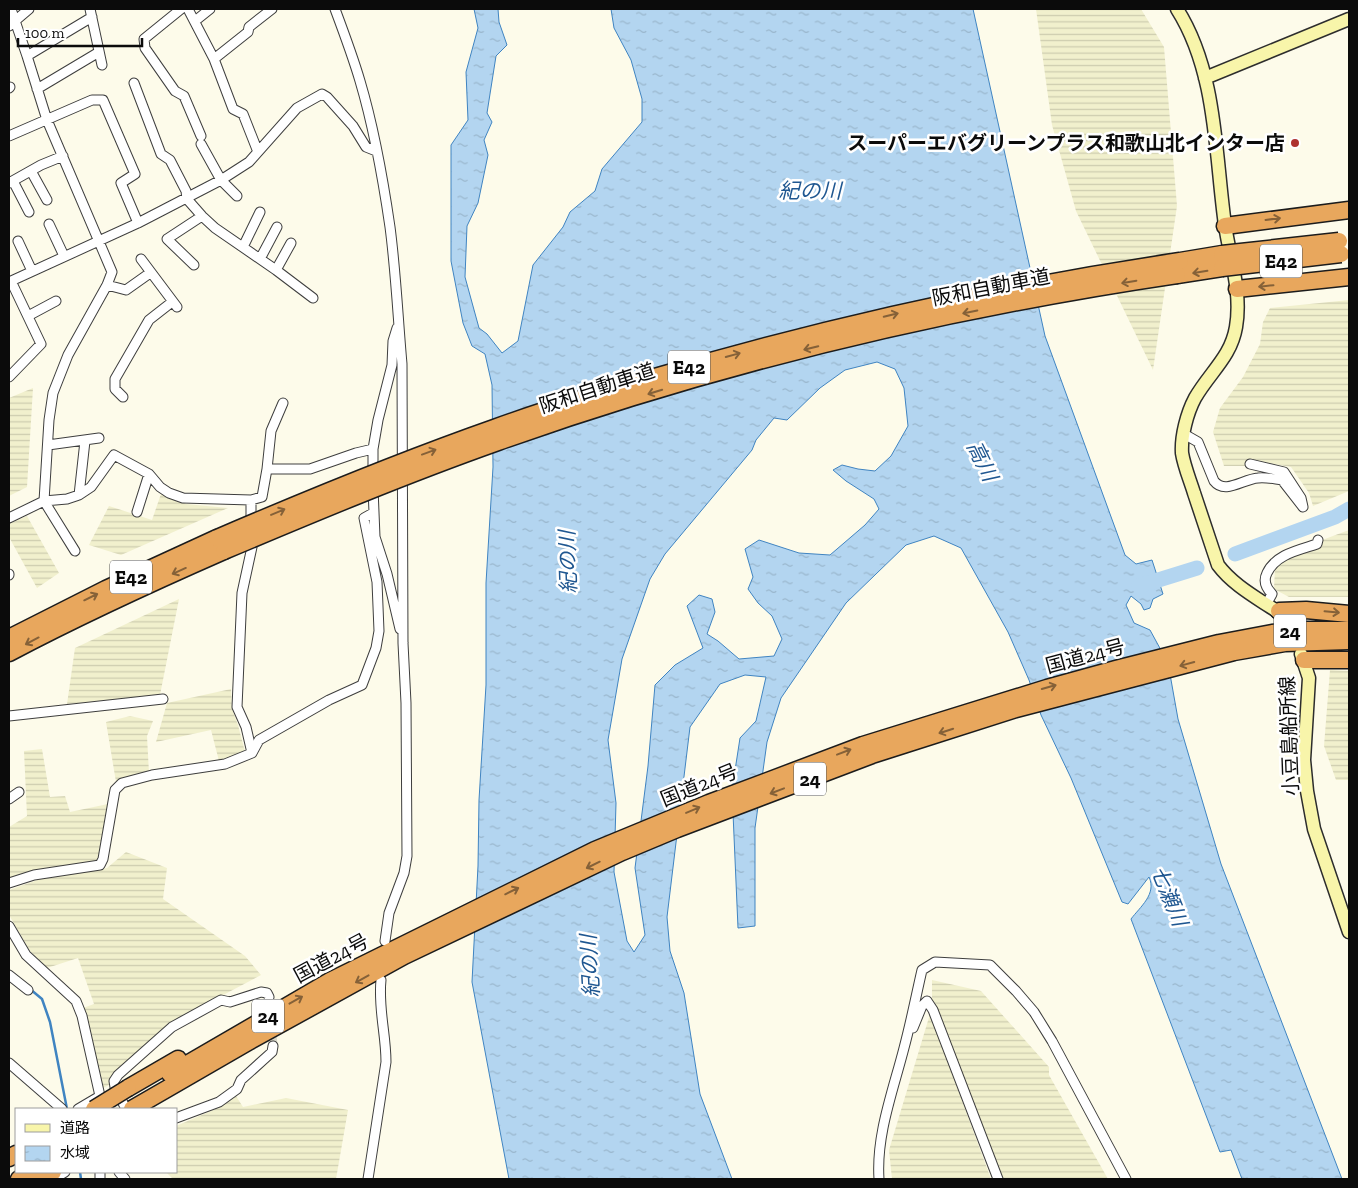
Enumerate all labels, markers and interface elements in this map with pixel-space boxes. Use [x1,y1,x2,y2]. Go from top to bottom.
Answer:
scale bar [18,15,141,47]
text: 100 m [25,24,64,42]
place label: スーパーエバグリーンプラス和歌山北インター店 [847,131,1285,155]
marker: スーパーエバグリーンプラス和歌山北インター店 [1289,137,1301,149]
water label: 紀の川 [779,178,843,203]
one-way arrow [1265,214,1281,224]
road number: E42 [1260,245,1302,278]
street label: 阪和自動車道 [930,264,1052,310]
one-way arrow [1192,267,1208,277]
one-way arrow [1122,278,1138,288]
one-way arrow [1258,281,1274,291]
one-way arrow [962,308,978,317]
one-way arrow [882,310,898,319]
one-way arrow [804,344,820,353]
one-way arrow [725,349,741,359]
road number: E42 [668,351,710,384]
street label: 阪和自動車道 [536,358,658,418]
one-way arrow [647,387,663,397]
water label: 高川 [962,436,1004,487]
one-way arrow [420,447,436,456]
one-way arrow [270,507,285,517]
water label: 紀の川 [554,528,581,594]
road number: E42 [110,560,152,594]
one-way arrow [172,566,187,576]
one-way arrow [83,592,98,602]
one-way arrow [1323,607,1339,617]
road number: 24 [1274,614,1306,648]
street label: 国道24号 [1043,634,1127,678]
one-way arrow [24,636,39,646]
one-way arrow [1179,660,1195,670]
street label: 小豆島船所線 [1275,676,1303,796]
one-way arrow [1041,682,1057,692]
one-way arrow [939,727,955,737]
one-way arrow [836,747,852,756]
street label: 国道24号 [657,759,741,811]
road number: 24 [794,762,826,796]
one-way arrow [769,788,784,797]
one-way arrow [685,805,700,814]
one-way arrow [586,860,601,870]
water label: 七瀬川 [1146,862,1194,932]
one-way arrow [505,886,520,896]
street label: 国道24号 [290,928,372,988]
water label: 紀の川 [575,932,604,998]
one-way arrow [355,975,369,985]
one-way arrow [289,994,303,1004]
road number: 24 [252,999,284,1032]
legend [15,1108,178,1173]
text: 道路 [60,1119,90,1137]
text: 水域 [60,1144,90,1162]

